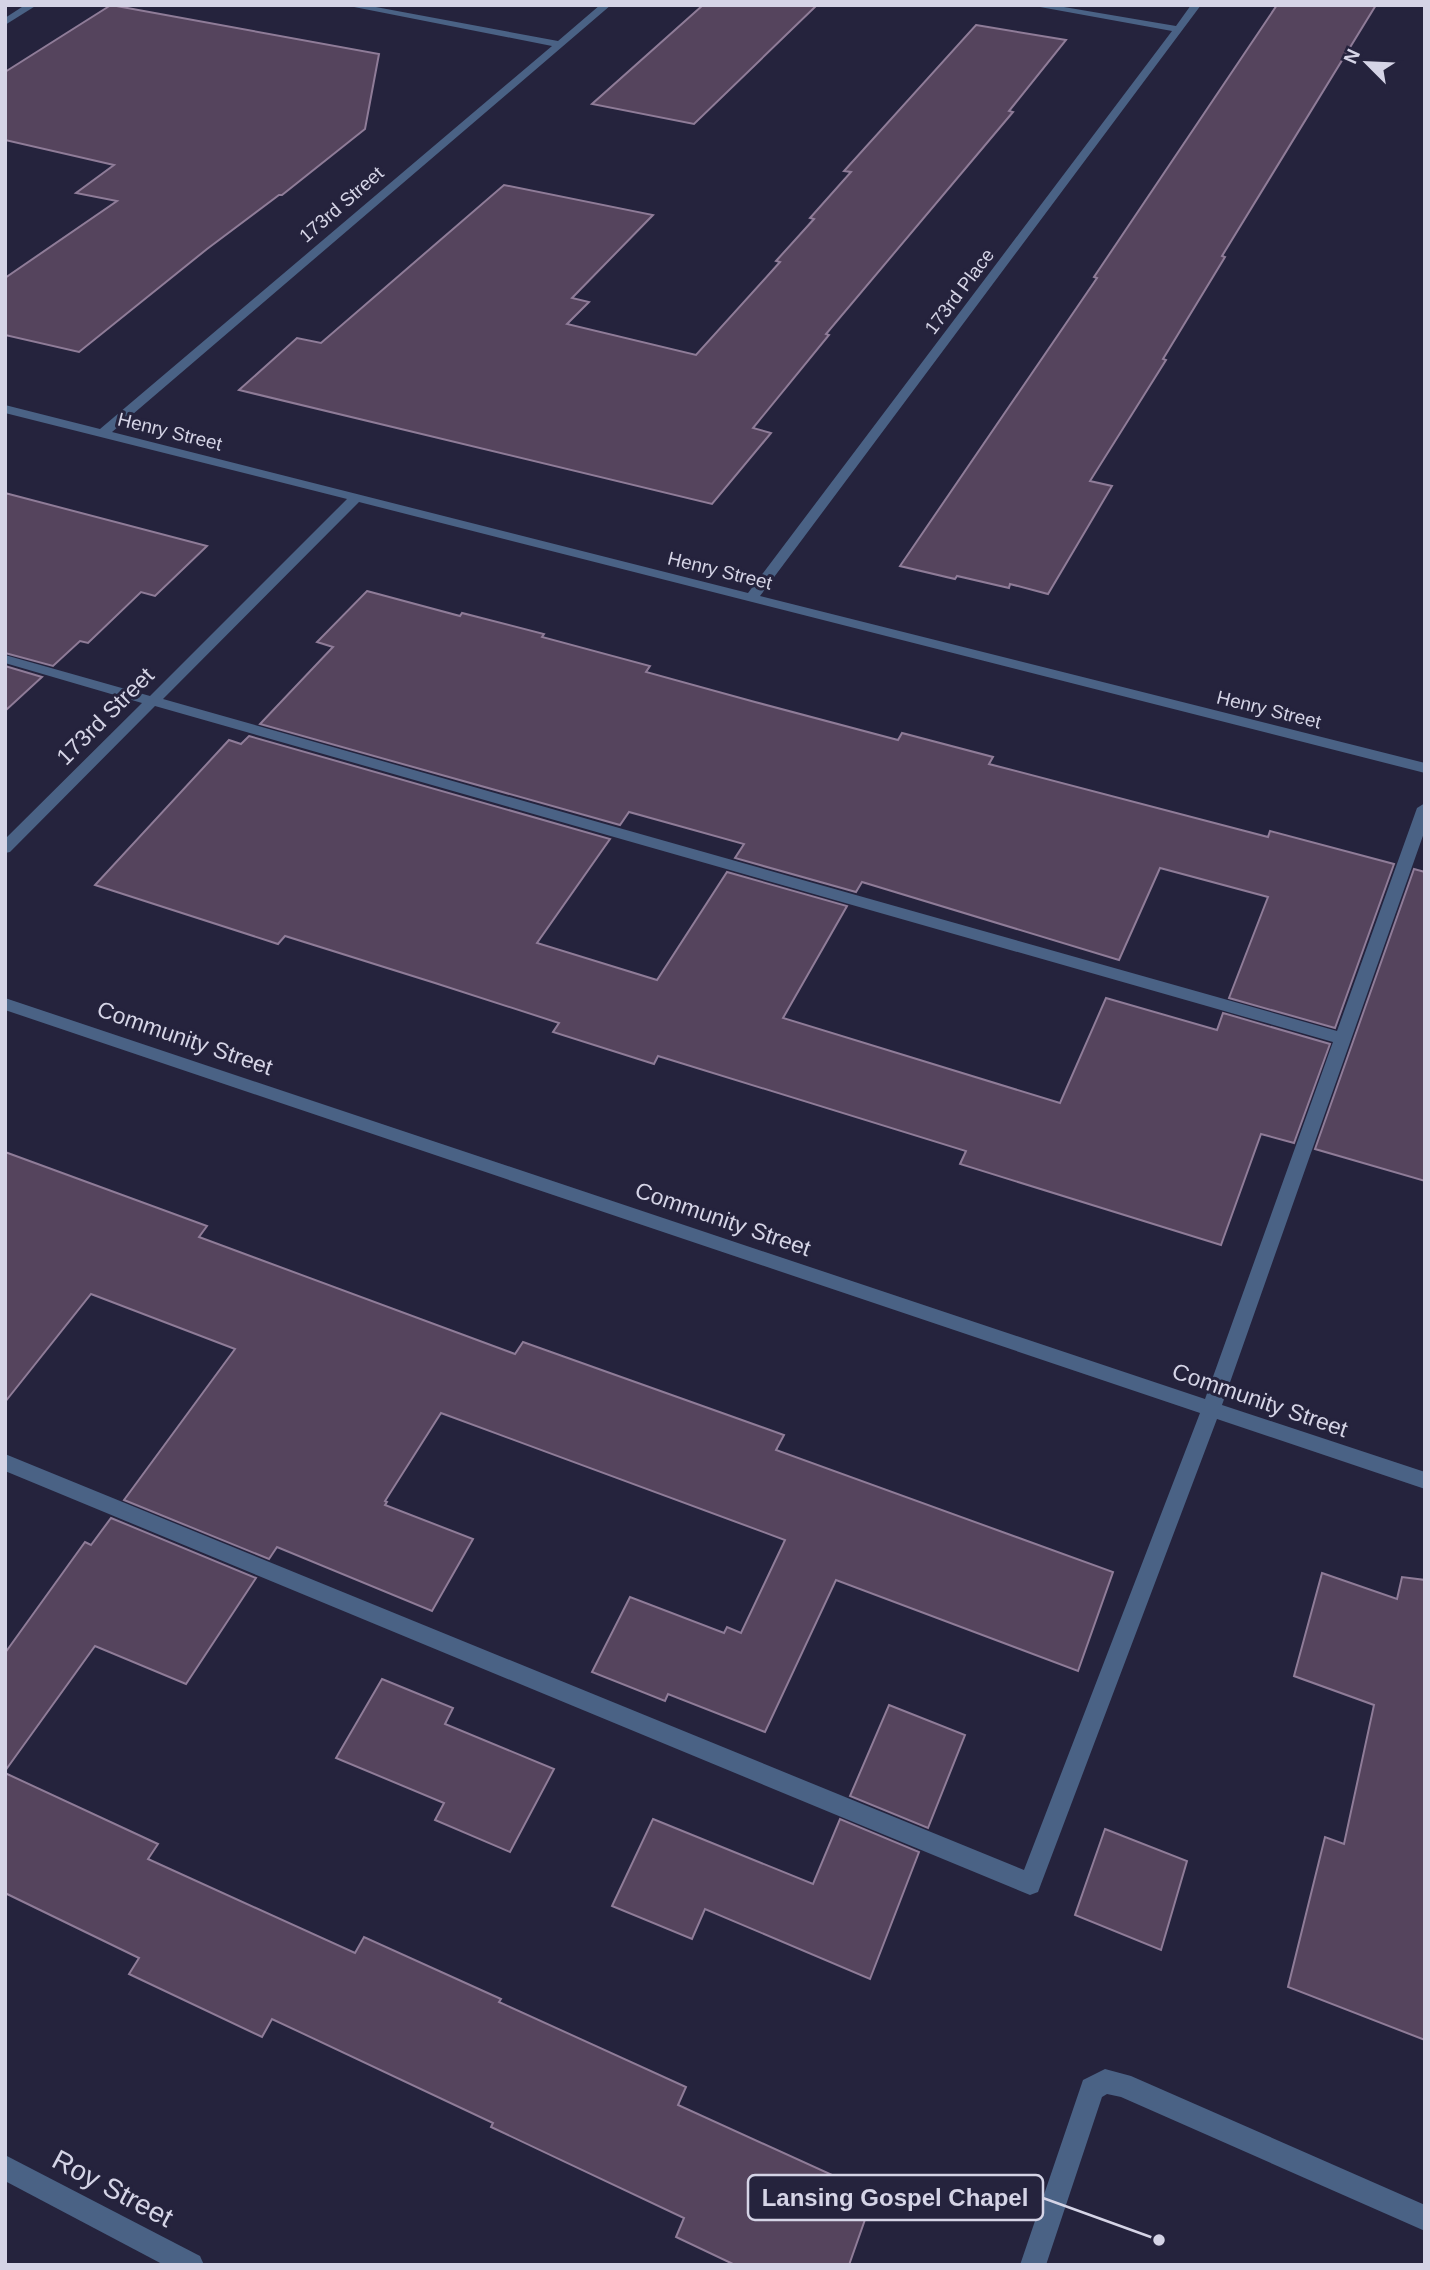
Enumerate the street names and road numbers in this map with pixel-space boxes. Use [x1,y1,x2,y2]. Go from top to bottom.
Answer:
street label: 173rd Street [295,162,388,247]
street label: 173rd Place [920,244,998,338]
street label: Henry Street [116,408,225,455]
street label: Henry Street [666,547,775,594]
street label: 173rd Street [51,662,159,770]
street label: Henry Street [1215,686,1324,733]
street label: Community Street [94,996,277,1080]
street label: Community Street [632,1177,815,1261]
street label: Community Street [1169,1358,1352,1442]
street label: Roy Street [47,2144,179,2233]

